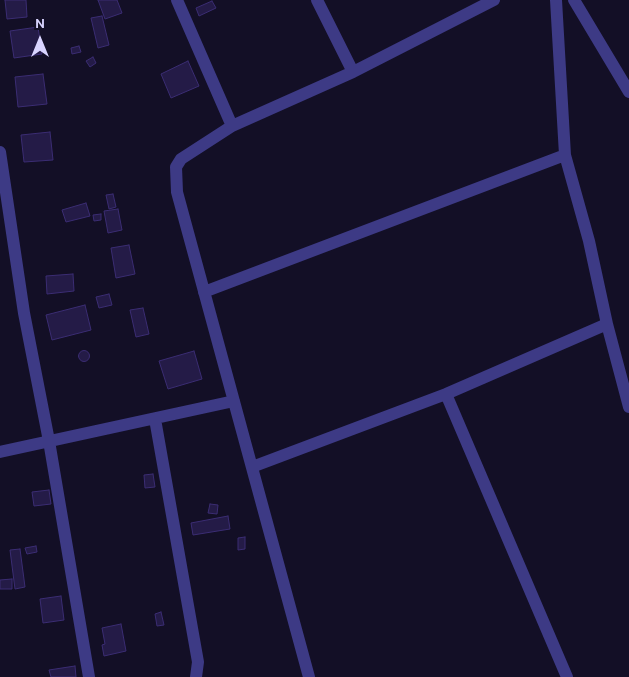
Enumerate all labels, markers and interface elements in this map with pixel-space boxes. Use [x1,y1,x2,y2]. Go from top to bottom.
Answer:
north arrow [15,15,65,65]
text: N [35,16,45,33]

